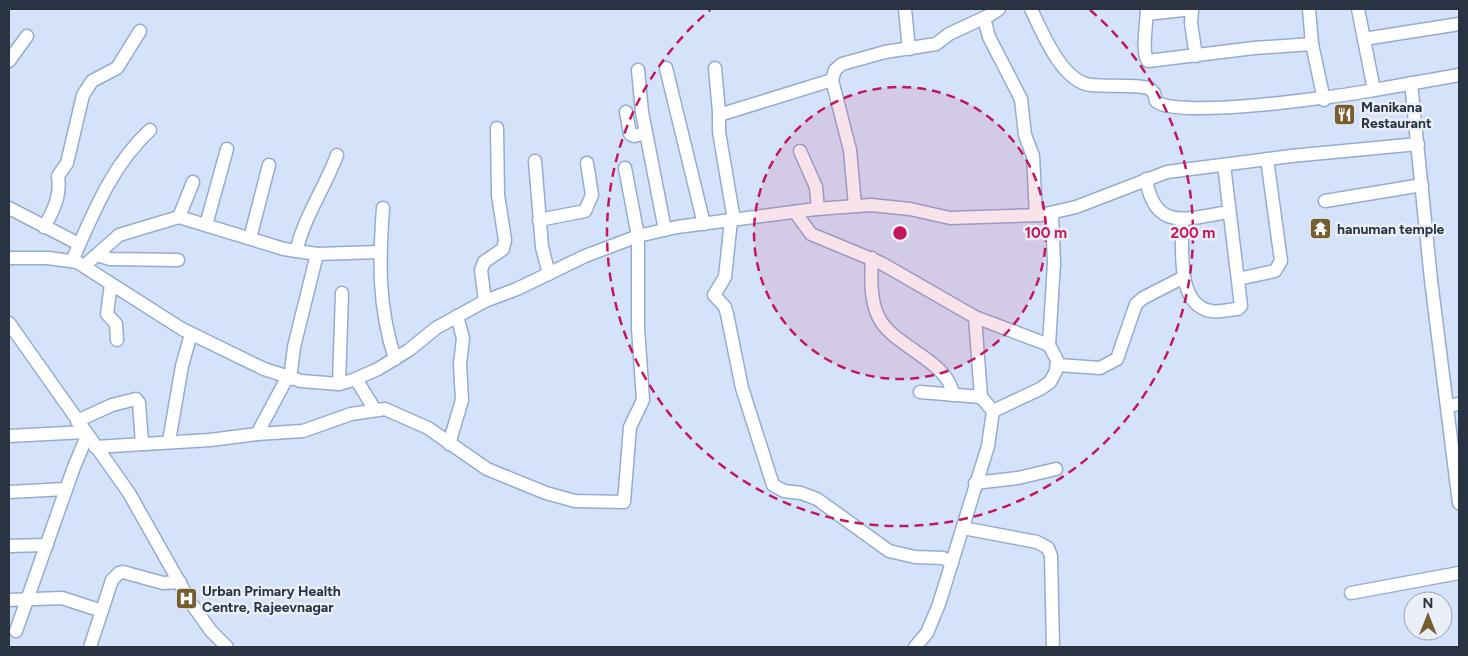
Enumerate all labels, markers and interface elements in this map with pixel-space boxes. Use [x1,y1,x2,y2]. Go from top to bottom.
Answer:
place label: Manikana Restaurant [1361,99,1432,132]
restaurant icon: Manikana Restaurant [1333,103,1357,127]
temple icon: hanuman temple [1309,217,1333,241]
place label: hanuman temple [1337,221,1445,238]
centre of rings [891,224,909,242]
text: 100 m [1025,224,1067,242]
text: 200 m [1171,224,1215,242]
place label: Urban Primary Health Centre, Rajeevnagar [202,583,341,616]
hospital icon: Urban Primary Health Centre, Rajeevnagar [174,587,198,611]
north arrow [1403,591,1453,641]
text: N [1423,595,1433,612]

